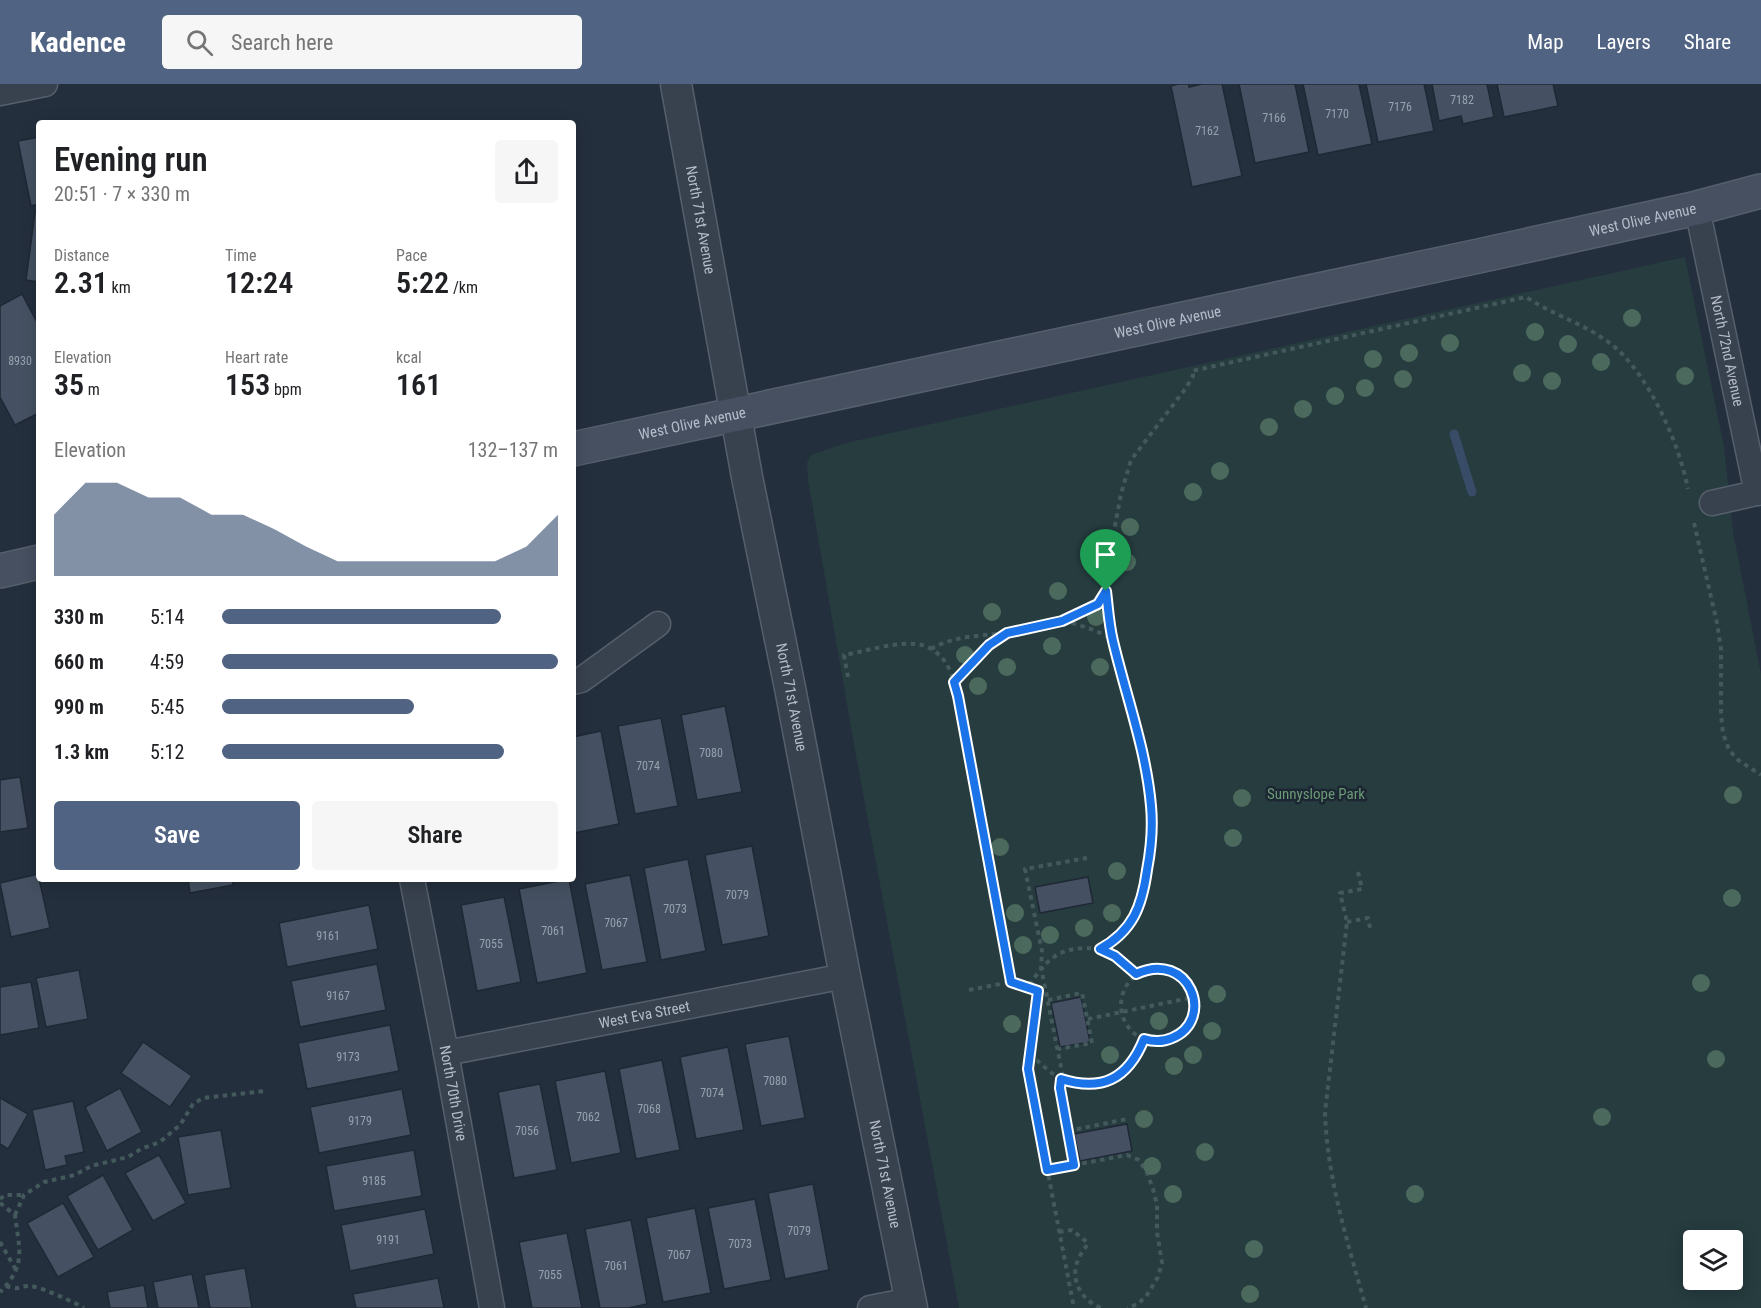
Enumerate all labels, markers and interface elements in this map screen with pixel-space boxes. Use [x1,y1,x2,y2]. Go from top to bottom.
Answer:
search box [162,15,582,69]
text: Kadence [30,26,126,59]
icon: search [183,26,216,59]
text: Search here [231,30,333,55]
text: Map [1527,30,1564,54]
text: Layers [1597,30,1651,54]
text: Share [1684,30,1731,54]
house number: 7182 [1450,93,1474,107]
house number: 7176 [1388,100,1412,114]
house number: 7170 [1325,107,1349,121]
house number: 7166 [1262,111,1286,125]
house number: 7162 [1195,124,1219,138]
text: Evening run [54,140,208,179]
button: share [495,140,558,203]
street label: North 71st Avenue [682,164,719,275]
text: 20:51 · 7 × 330 m [54,182,190,206]
street label: West Olive Avenue [1588,199,1698,240]
text: Distance [54,246,109,265]
text: Time [225,246,257,265]
text: Pace [396,246,427,265]
text: 2.31 [54,265,108,300]
text: 12:24 [225,265,293,300]
text: 5:22 [396,265,449,300]
text: km [108,278,131,297]
text: /km [449,278,478,297]
street label: North 72nd Avenue [1707,294,1748,408]
street label: West Olive Avenue [1112,302,1223,342]
text: Elevation [54,348,112,367]
text: Heart rate [225,348,288,367]
text: kcal [396,348,422,367]
house number: 8930 [8,354,32,368]
text: 35 [54,367,84,402]
text: 153 [225,367,270,402]
text: 161 [396,367,441,402]
text: m [84,380,100,399]
text: bpm [270,380,302,399]
street label: West Olive Avenue [637,403,747,444]
text: Elevation [54,438,126,462]
text: 132–137 m [468,438,558,462]
pin [1080,529,1131,591]
icon: arrive [1089,538,1122,571]
text: 330 m [54,605,104,629]
text: 5:14 [150,605,184,629]
street label: North 71st Avenue [772,642,811,753]
text: 660 m [54,650,104,674]
text: 4:59 [150,650,184,674]
text: 990 m [54,695,104,719]
text: 5:45 [150,695,184,719]
text: 1.3 km [54,740,109,764]
text: 5:12 [150,740,184,764]
house number: 7080 [699,746,723,760]
house number: 7074 [636,759,660,773]
park label: Sunnyslope Park [1267,785,1365,803]
button: Save [54,801,300,870]
button: Share [312,801,558,870]
house number: 7079 [725,888,749,902]
house number: 7073 [663,902,687,916]
house number: 7067 [604,916,628,930]
house number: 7061 [541,924,565,938]
house number: 9161 [316,929,340,943]
house number: 7055 [479,937,503,951]
house number: 9167 [326,989,350,1003]
street label: West Eva Street [597,997,691,1032]
street label: North 70th Drive [436,1044,471,1142]
house number: 9173 [336,1050,360,1064]
house number: 7080 [763,1074,787,1088]
house number: 7074 [700,1086,724,1100]
house number: 7068 [637,1102,661,1116]
house number: 7062 [576,1110,600,1124]
house number: 9179 [348,1114,372,1128]
street label: North 71st Avenue [865,1119,905,1230]
house number: 7056 [515,1124,539,1138]
house number: 9185 [362,1174,386,1188]
house number: 7079 [787,1224,811,1238]
map controls [1683,1230,1743,1290]
button: layers [1683,1230,1743,1290]
house number: 9191 [376,1233,400,1247]
house number: 7073 [728,1237,752,1251]
house number: 7067 [667,1248,691,1262]
house number: 7061 [604,1259,628,1273]
house number: 7055 [538,1268,562,1282]

